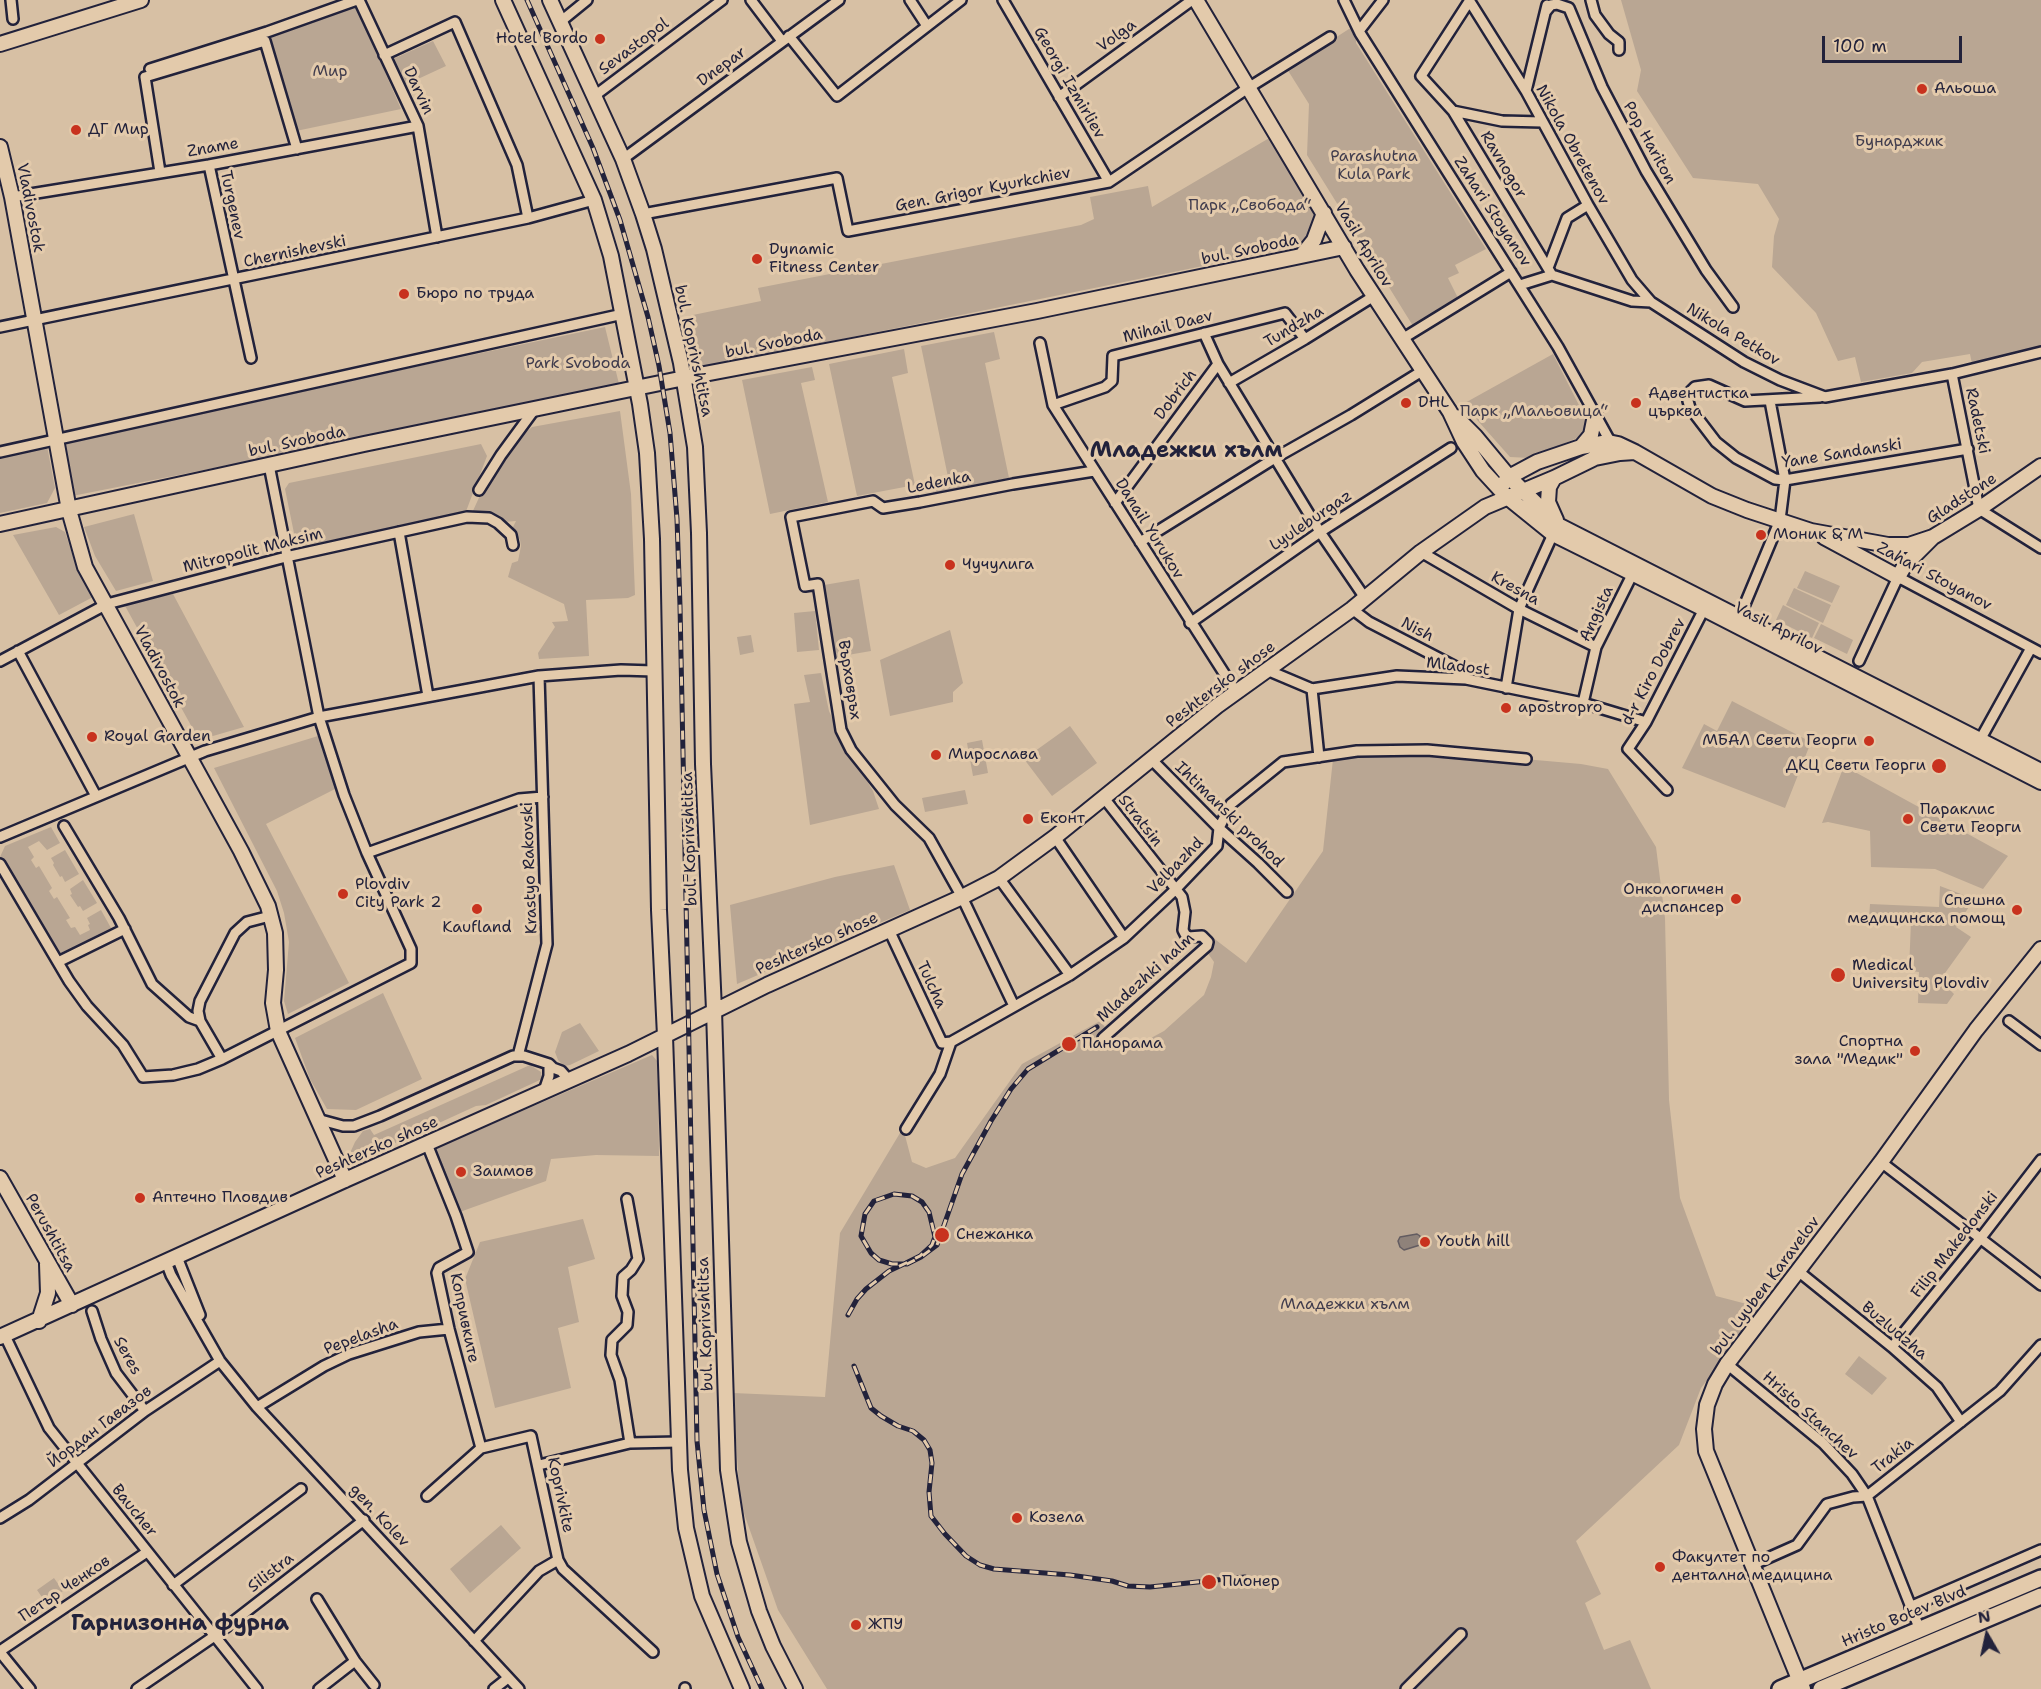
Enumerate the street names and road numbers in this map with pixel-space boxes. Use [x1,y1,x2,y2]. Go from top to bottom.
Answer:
street label: Sevastopol [595,14,673,80]
street label: Volga [1094,15,1140,57]
street label: Georgi Izmirliev [1029,24,1109,142]
street label: Dnepar [694,43,750,91]
street label: Darvin [399,64,437,118]
street label: Nikola Obretenov [1531,82,1613,208]
street label: Pop Hariton [1618,98,1680,188]
street label: Ravnogor [1476,128,1530,202]
street label: Zname [186,134,240,162]
street label: Zahari Stoyanov [1449,153,1535,271]
street label: Vladivostok [12,162,48,254]
street label: Gen. Grigor Kyurkchiev [894,164,1072,216]
street label: Turgenev [215,169,249,241]
street label: Vasil Aprilov [1330,199,1396,291]
street label: bul. Svoboda [1200,230,1300,270]
street label: Chernishevski [242,232,348,272]
street label: bul. Koprivshtitsa [670,283,716,419]
street label: Nikola Petkov [1683,300,1783,370]
street label: Tundzha [1261,302,1327,352]
street label: Mihail Daev [1121,307,1215,347]
street label: bul. Svoboda [724,325,824,363]
street label: Dobrich [1151,366,1201,424]
street label: Radetski [1961,386,1993,456]
street label: bul. Svoboda [247,422,347,462]
street label: Yane Sandanski [1781,435,1903,473]
street label: Ledenka [905,467,973,499]
street label: Gladstone [1924,469,2000,529]
street label: Danail Yurukov [1110,475,1188,583]
street label: Lyuleburgaz [1266,486,1356,556]
street label: Mitropolit Maksim [181,524,325,578]
street label: Zahari Stoyanov [1873,539,1995,615]
street label: Kresna [1487,568,1543,610]
street label: Angista [1576,583,1618,645]
street label: Vasil Aprilov [1731,599,1825,659]
street label: Nish [1397,614,1437,646]
street label: d-r Kiro Dobrev [1618,615,1690,729]
street label: Vladivostok [129,623,189,711]
street label: Peshtersko shose [1163,638,1279,732]
street label: Върховръх [833,639,865,721]
street label: Mladost [1425,654,1491,680]
street label: Ihtimanski prohod [1171,758,1287,872]
street label: bul. Koprivshtitsa [678,772,702,906]
street label: Stratsin [1114,791,1166,851]
street label: Krastyo Rakovski [518,801,542,935]
street label: Velbazhd [1144,834,1208,898]
street label: Peshtersko shose [753,908,881,980]
street label: Mladezhki halm [1093,929,1199,1027]
street label: Tulcha [912,958,950,1012]
street label: Peshtersko shose [313,1112,441,1184]
street label: Filip Makedonski [1907,1188,2003,1302]
street label: Perushtitsa [21,1190,79,1276]
street label: bul. Lyuben Karavelov [1708,1213,1824,1359]
street label: bul. Koprivshtitsa [694,1257,718,1391]
street label: Копривките [445,1271,483,1365]
street label: Buzludzha [1857,1298,1931,1364]
street label: Pepelasha [321,1315,401,1359]
street label: Seres [109,1334,145,1378]
street label: Hristo Stanchev [1758,1368,1862,1464]
street label: Йордан Гавазов [44,1382,156,1472]
street label: Trakia [1868,1434,1918,1478]
street label: Koprivkite [543,1455,577,1535]
street label: gen. Kolev [345,1480,413,1552]
street label: Baucher [107,1481,161,1541]
street label: Silistra [244,1549,298,1597]
street label: Петър Ченков [16,1552,114,1626]
street label: Hristo Botev Blvd [1839,1582,1969,1652]

